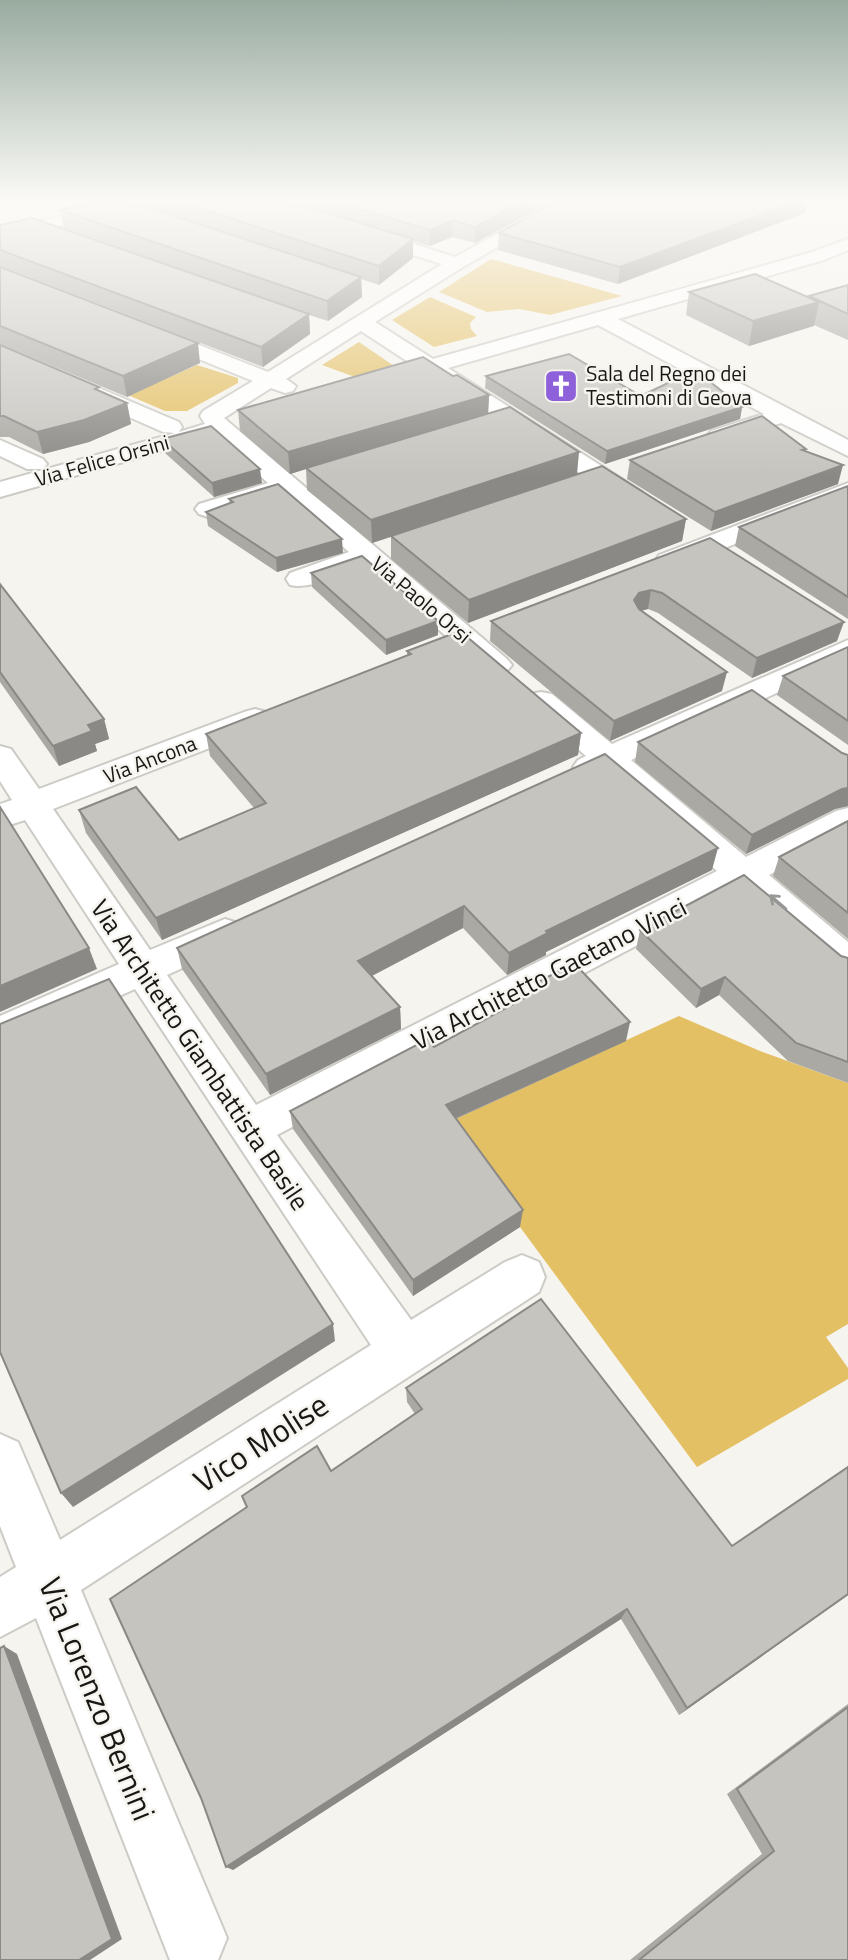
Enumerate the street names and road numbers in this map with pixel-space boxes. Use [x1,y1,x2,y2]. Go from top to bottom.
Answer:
street label: Via Felice Orsini [31,426,173,494]
street label: Via Paolo Orsi [365,548,479,651]
street label: Via Ancona [98,726,201,792]
street label: Via Architetto Gaetano Vinci [404,887,693,1060]
street label: Via Architetto Giambattista Basile [81,891,319,1218]
street label: Vico Molise [183,1381,337,1504]
street label: Via Lorenzo Bernini [27,1570,169,1827]

